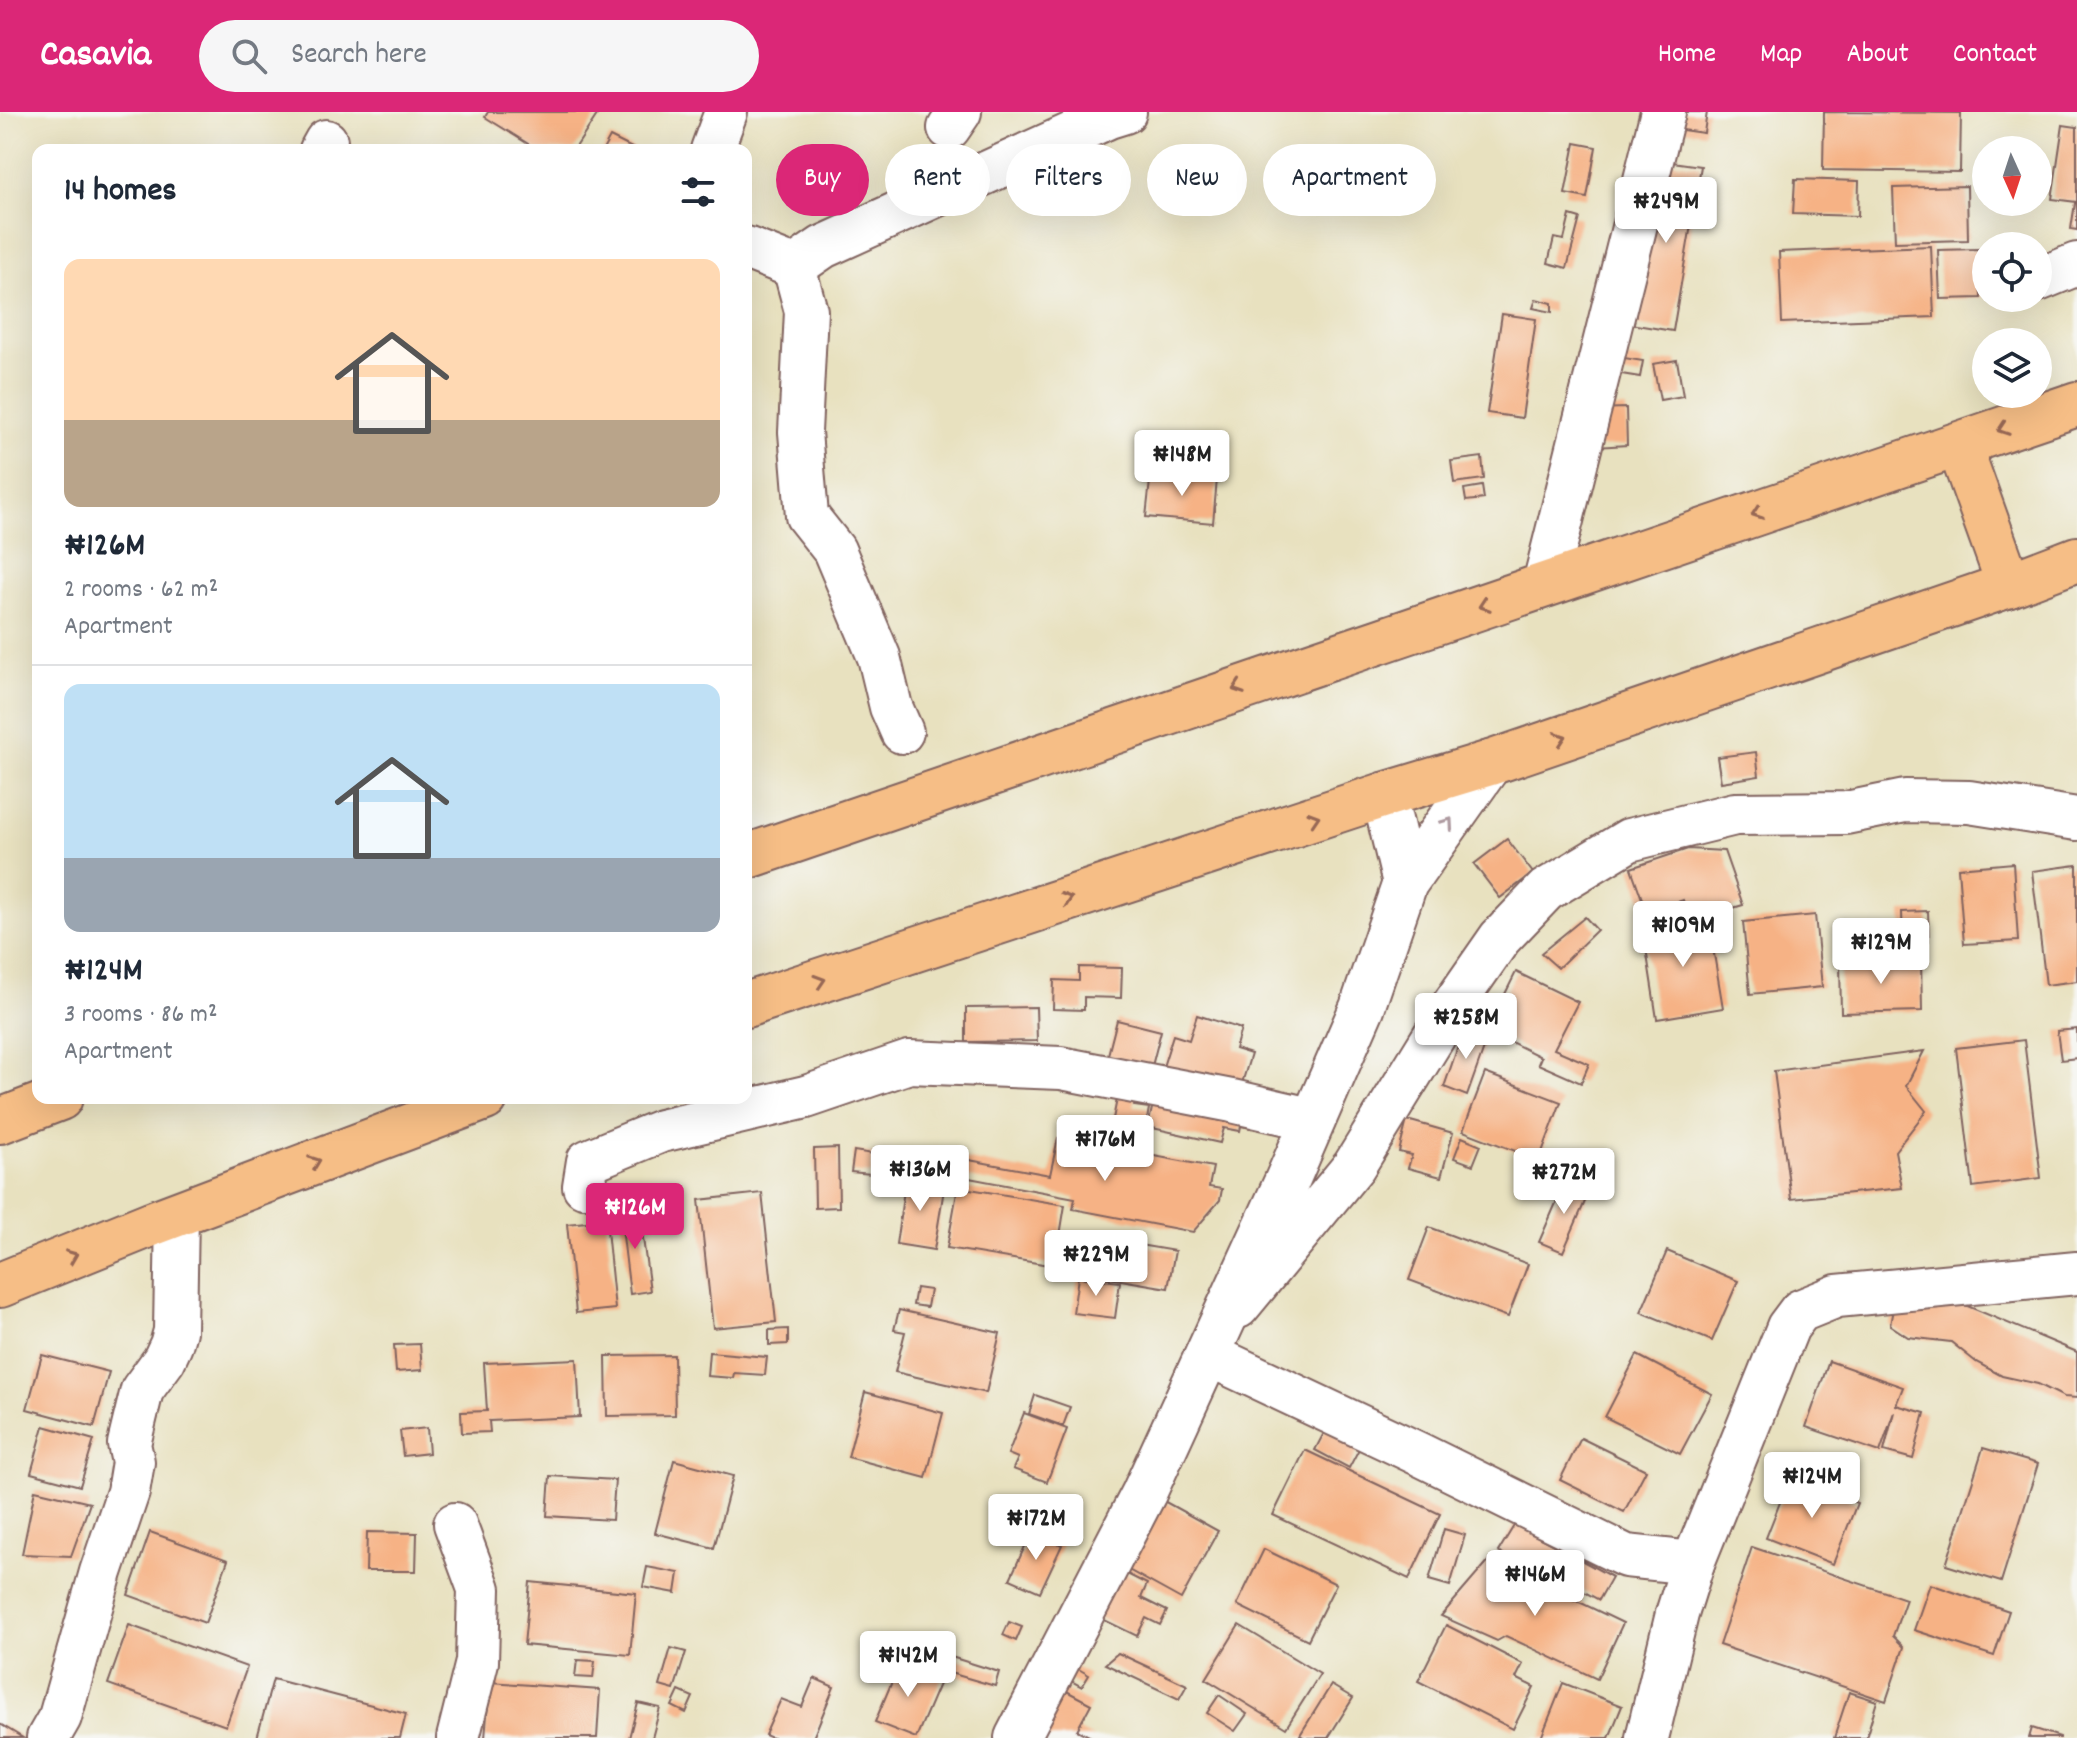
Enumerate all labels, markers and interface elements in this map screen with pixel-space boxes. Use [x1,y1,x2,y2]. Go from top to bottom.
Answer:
search box [199,20,759,92]
text: Casavia [40,29,151,84]
icon: search [227,34,271,78]
text: Search here [291,35,427,78]
text: Home [1658,36,1716,76]
text: Map [1760,36,1802,76]
text: About [1846,36,1909,76]
text: Contact [1953,36,2037,76]
north arrow [1972,136,2052,216]
map controls [1972,136,2052,408]
chip: Buy [776,144,869,216]
chip: Rent [885,144,990,216]
chip: Filters [1006,144,1131,216]
chip: New [1147,144,1247,216]
chip: Apartment [1263,144,1436,216]
text: 14 homes [64,168,177,217]
icon: filters [676,170,720,214]
pin: ₦249M [1610,177,1722,245]
text: ₦249M [1633,184,1699,221]
button: locate [1972,232,2052,312]
icon: home [320,311,464,455]
button: layers [1972,328,2052,408]
one-way arrow [1997,420,2011,436]
pin: ₦148M [1126,430,1238,498]
text: ₦148M [1152,437,1212,474]
one-way arrow [1751,503,1765,519]
text: ₦126M [64,523,145,572]
text: 2 rooms · 62 m² [64,572,218,609]
one-way arrow [1478,595,1492,611]
text: Apartment [64,609,173,646]
one-way arrow [1232,679,1246,695]
one-way arrow [1554,732,1568,748]
icon: home [320,736,464,880]
one-way arrow [1306,811,1320,827]
one-way arrow [1438,817,1453,831]
one-way arrow [1059,893,1073,909]
pin: ₦109M [1627,901,1739,969]
text: ₦109M [1651,908,1715,945]
pin: ₦129M [1825,918,1937,986]
text: ₦129M [1850,925,1912,962]
text: ₦124M [64,948,143,997]
one-way arrow [812,974,826,990]
pin: ₦258M [1410,993,1522,1061]
text: 3 rooms · 86 m² [64,997,217,1034]
text: ₦258M [1433,1000,1499,1037]
text: Apartment [64,1034,173,1071]
pin: ₦176M [1049,1115,1161,1183]
text: ₦176M [1075,1122,1135,1159]
pin: ₦136M [864,1145,976,1213]
pin: ₦272M [1508,1148,1620,1216]
text: ₦136M [889,1152,951,1189]
one-way arrow [307,1155,321,1172]
text: ₦272M [1531,1155,1597,1192]
pin: ₦126M [579,1183,691,1251]
text: ₦126M [604,1190,666,1227]
pin: ₦229M [1040,1230,1152,1298]
text: ₦229M [1063,1237,1129,1274]
one-way arrow [64,1249,78,1266]
pin: ₦124M [1756,1452,1868,1520]
text: ₦124M [1782,1459,1842,1496]
pin: ₦172M [980,1494,1092,1562]
text: ₦172M [1006,1501,1066,1538]
pin: ₦146M [1479,1550,1591,1618]
text: ₦146M [1504,1557,1566,1594]
pin: ₦142M [852,1631,964,1699]
text: ₦142M [878,1638,938,1675]

